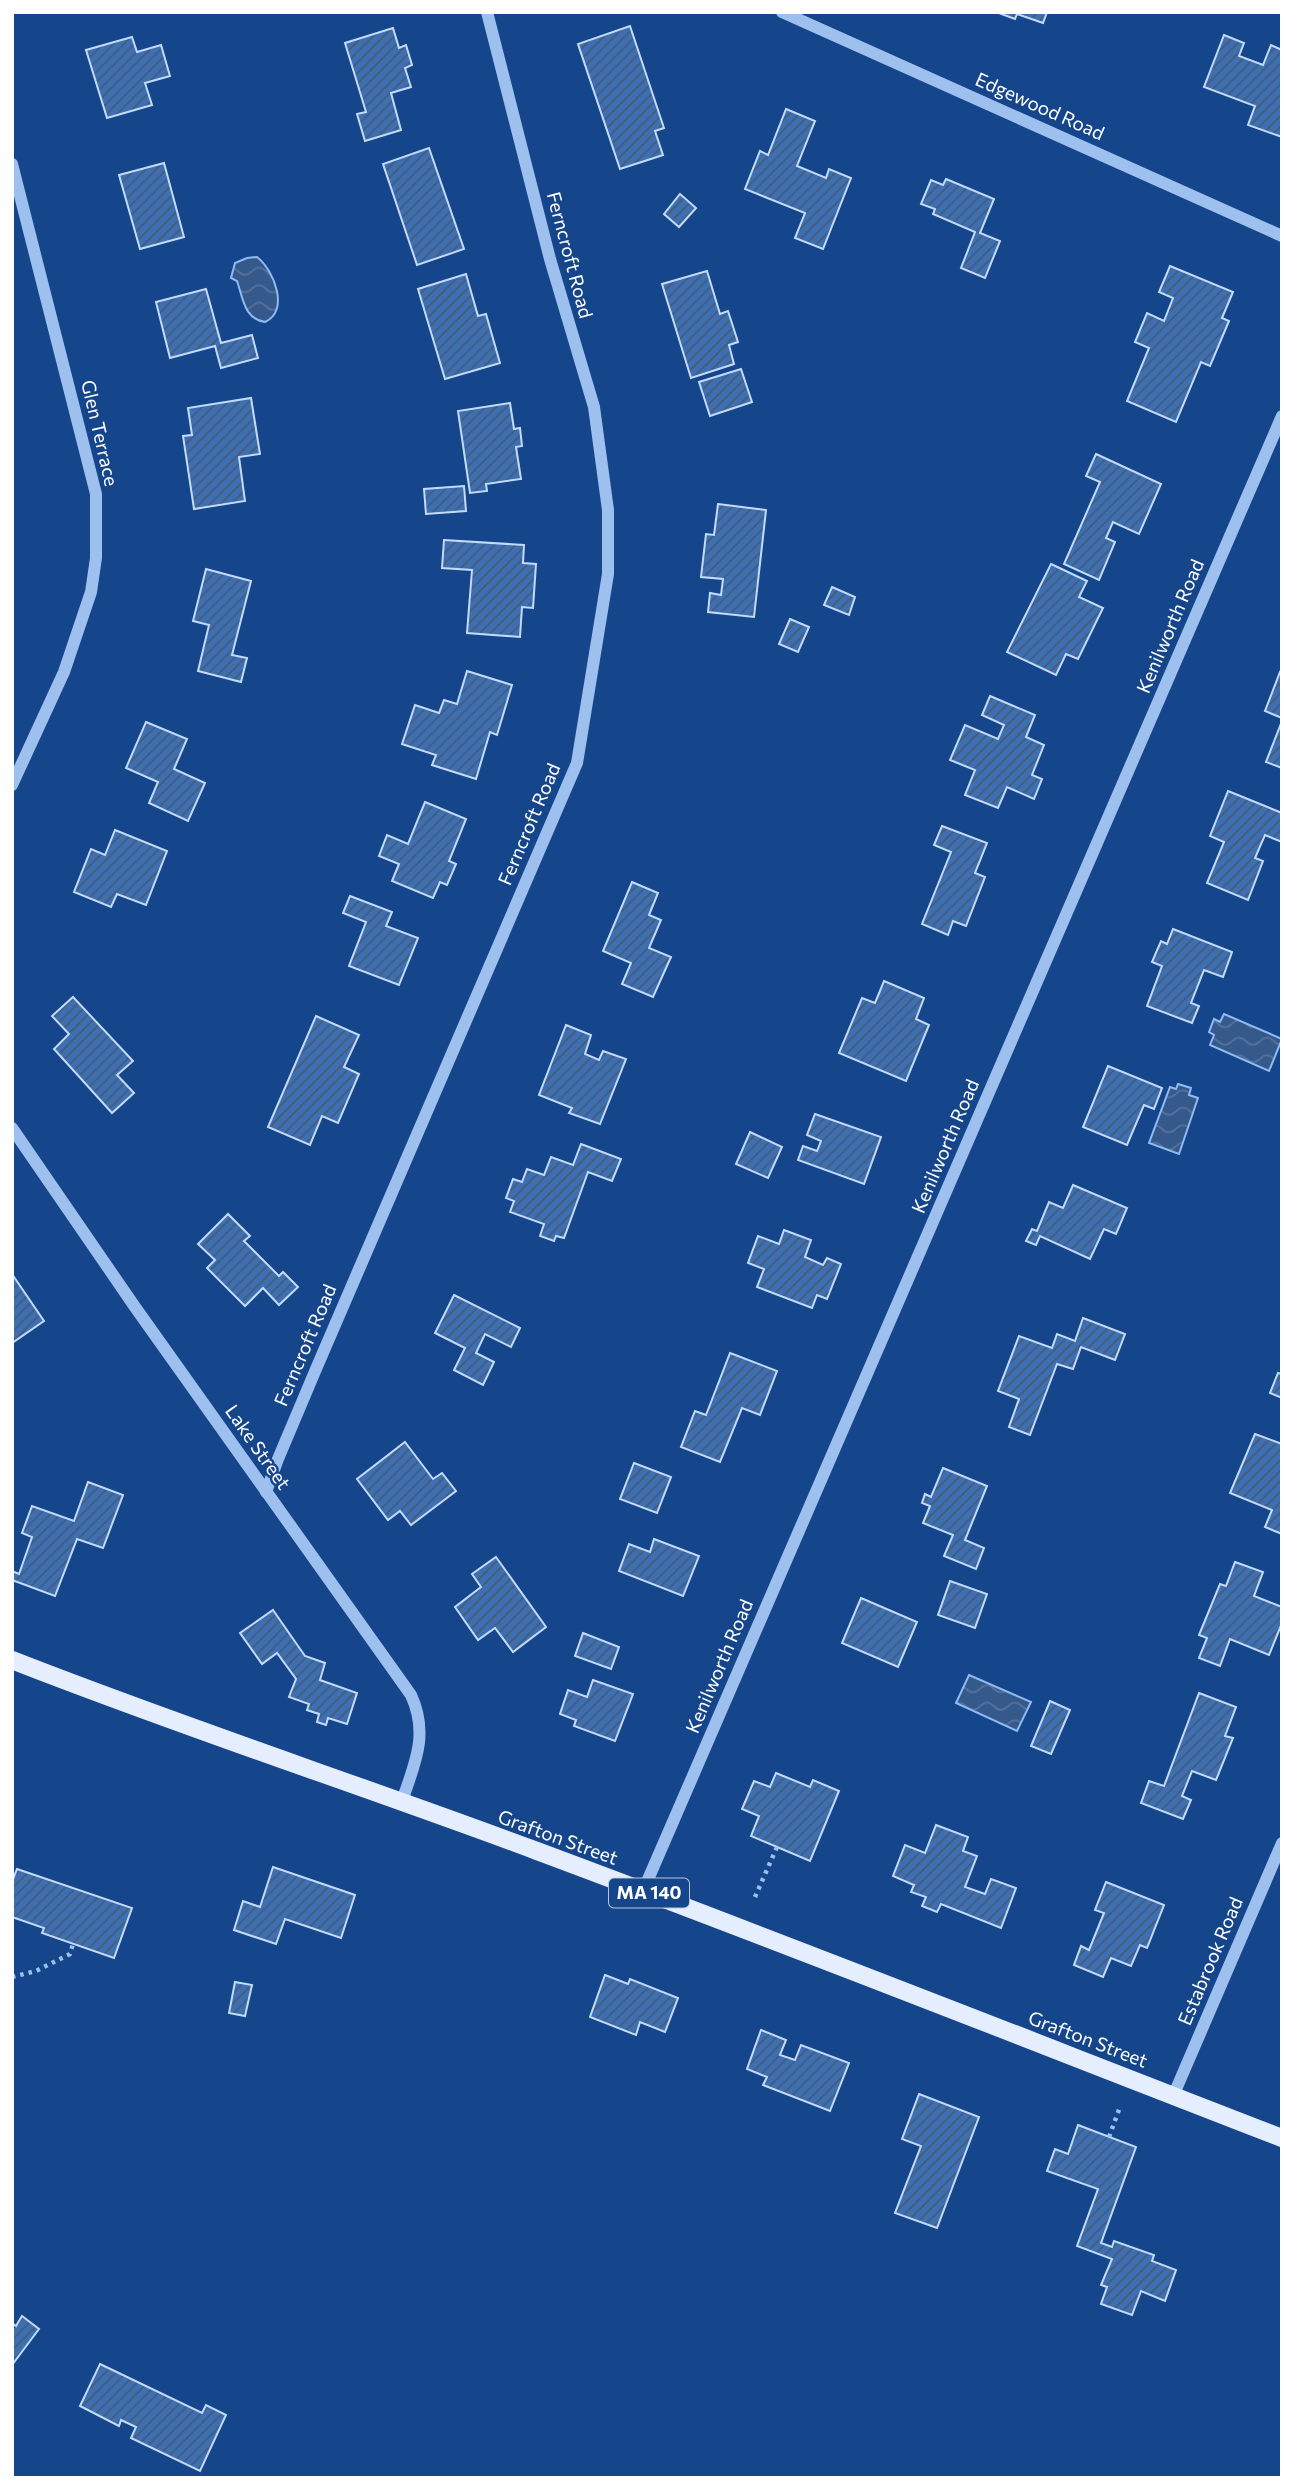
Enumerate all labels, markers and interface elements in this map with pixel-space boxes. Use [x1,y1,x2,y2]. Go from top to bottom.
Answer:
street label: Edgewood Road [972,67,1108,144]
street label: Ferncroft Road [543,189,598,321]
street label: Glen Terrace [77,377,124,488]
street label: Kenilworth Road [1131,555,1208,696]
street label: Ferncroft Road [493,759,565,888]
street label: Kenilworth Road [906,1075,983,1216]
street label: Ferncroft Road [269,1280,341,1409]
street label: Lake Street [221,1400,296,1494]
street label: Kenilworth Road [680,1595,757,1736]
street label: Grafton Street [495,1804,621,1869]
road number: MA 140 [609,1879,689,1908]
street label: Estabrook Road [1172,1893,1247,2028]
street label: Grafton Street [1025,2005,1151,2072]

